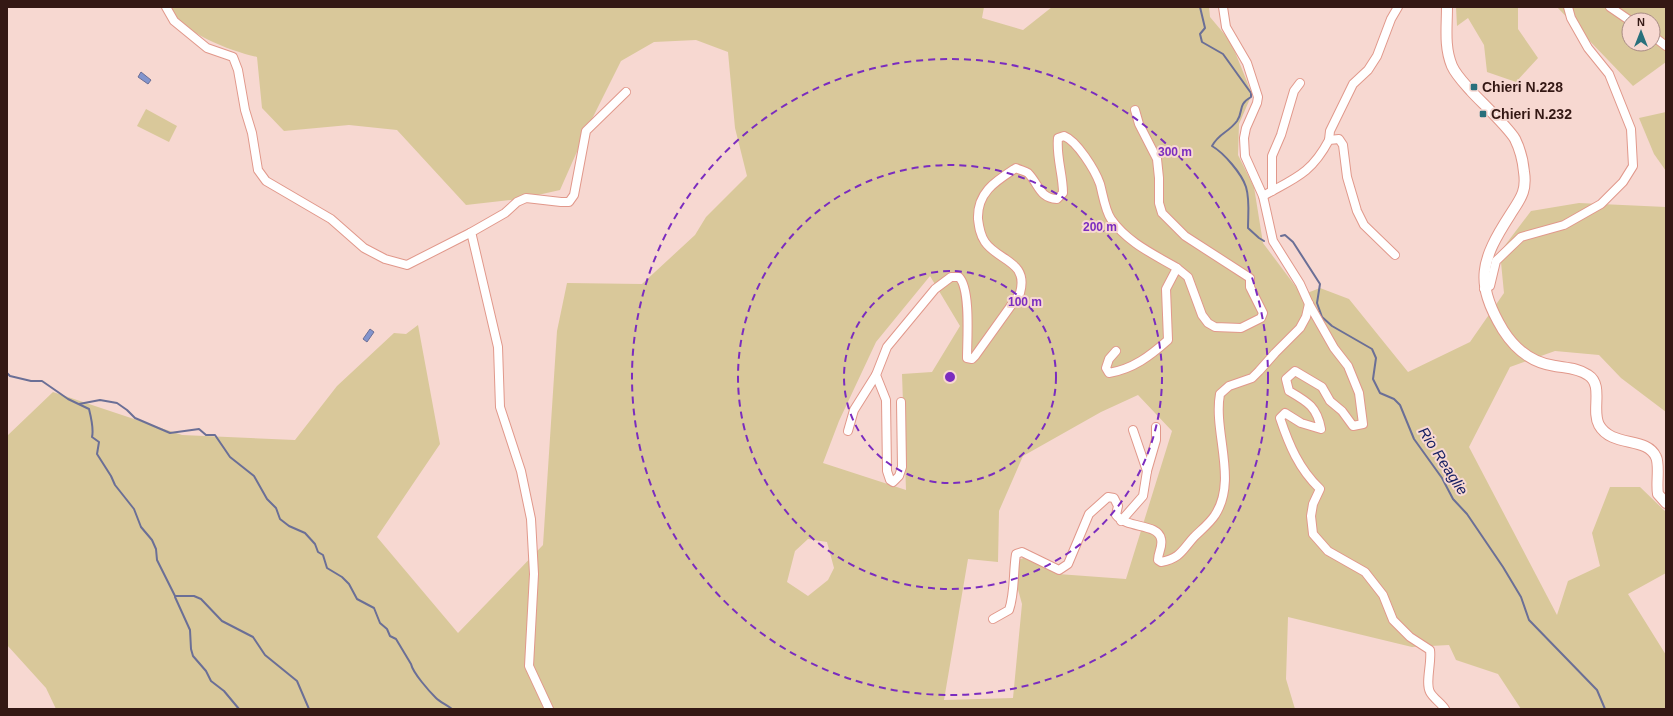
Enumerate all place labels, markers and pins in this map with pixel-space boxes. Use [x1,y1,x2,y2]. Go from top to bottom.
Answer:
place label: Chieri N.228 [1482,79,1563,95]
marker: Chieri N.228 [1469,82,1479,92]
place label: Chieri N.232 [1491,106,1572,122]
marker: Chieri N.232 [1478,109,1488,119]
centre of rings [943,370,957,384]

